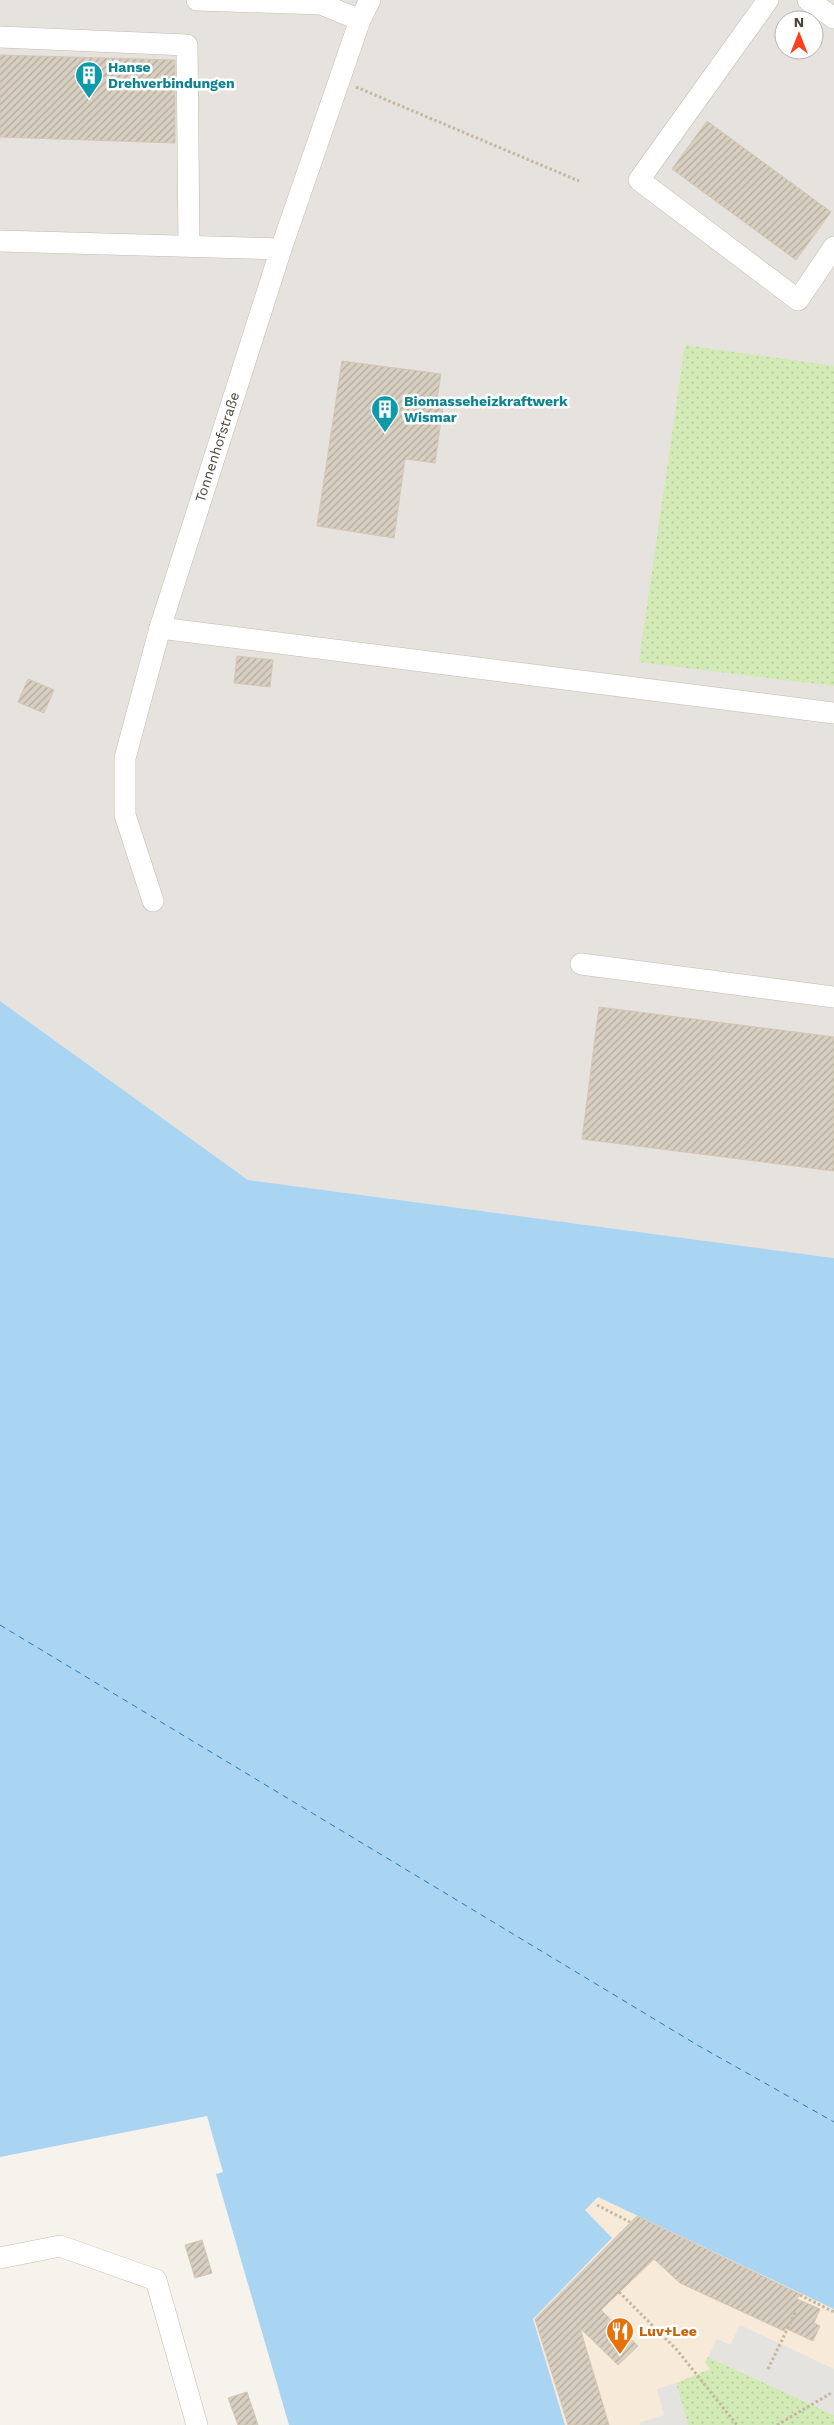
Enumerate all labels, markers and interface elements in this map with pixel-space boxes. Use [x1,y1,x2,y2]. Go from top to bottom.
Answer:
north arrow [774,10,824,60]
text: N [794,14,804,30]
place label: Hanse Drehverbindungen [108,59,235,91]
building icon: Hanse Drehverbindungen [74,60,104,99]
street label: Tonnenhofstraße [192,390,242,504]
place label: Biomasseheizkraftwerk Wismar [404,393,568,425]
building icon: Biomasseheizkraftwerk Wismar [370,394,400,433]
restaurant icon: Luv+Lee [605,2316,635,2355]
place label: Luv+Lee [639,2323,697,2339]

